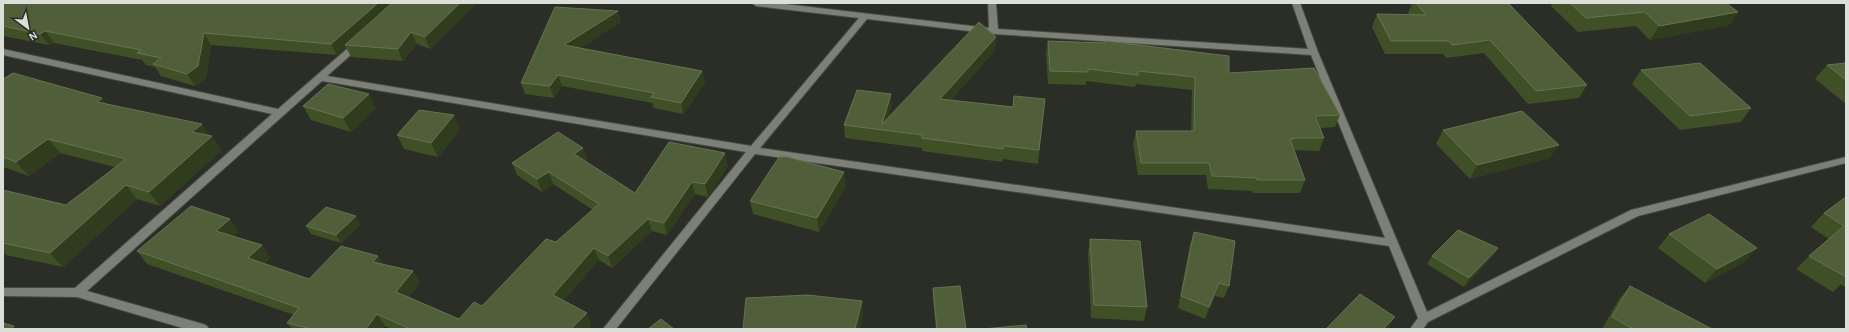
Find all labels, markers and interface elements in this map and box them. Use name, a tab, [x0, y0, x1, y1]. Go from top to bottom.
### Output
north arrow	[8, 8, 48, 48]
text: N	[27, 29, 39, 43]

